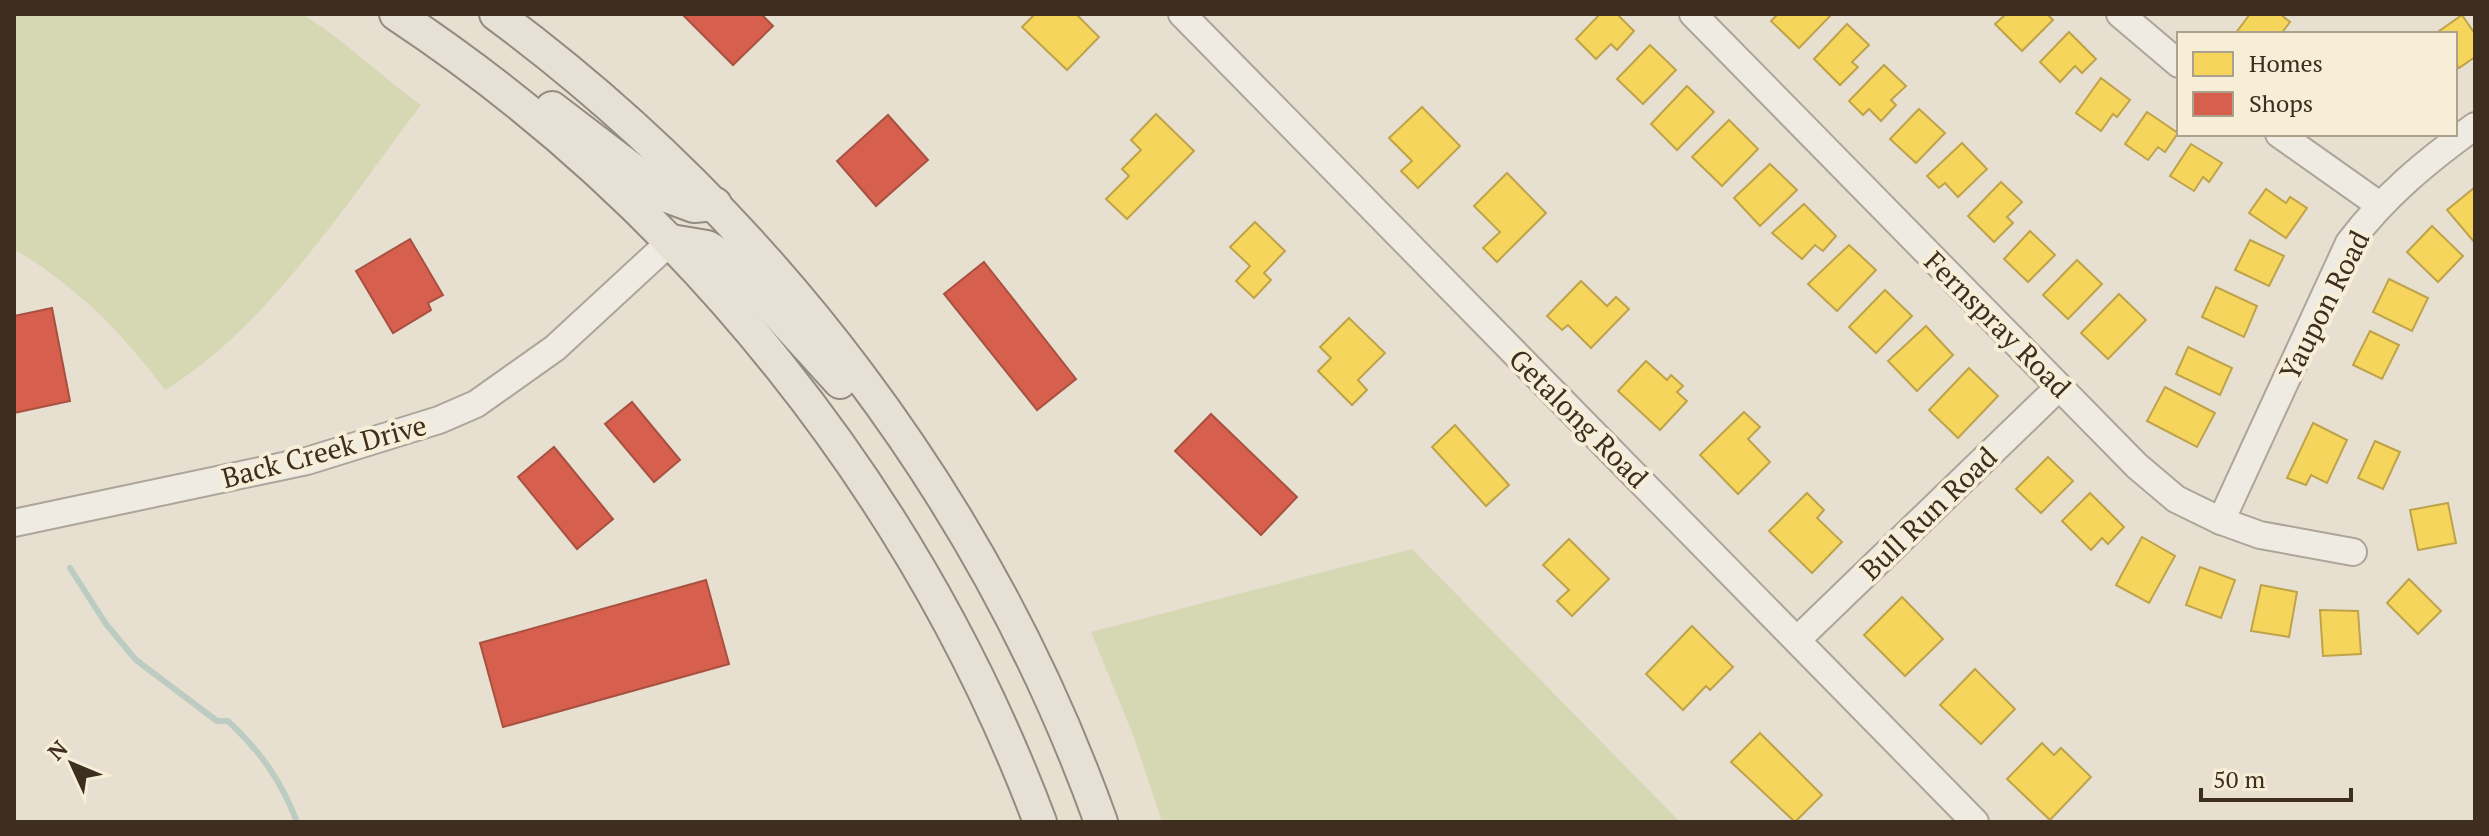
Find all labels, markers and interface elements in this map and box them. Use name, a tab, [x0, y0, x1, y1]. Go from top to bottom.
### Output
legend	[2177, 32, 2457, 136]
text: Homes	[2249, 47, 2323, 79]
text: Shops	[2249, 87, 2313, 119]
street label: Yaupon Road	[2270, 224, 2378, 386]
street label: Fernspray Road	[1917, 243, 2079, 405]
street label: Getalong Road	[1501, 340, 1657, 496]
street label: Back Creek Drive	[217, 406, 431, 496]
street label: Bull Run Road	[1852, 438, 2004, 588]
north arrow	[32, 724, 112, 804]
text: N	[41, 733, 74, 766]
scale bar	[2201, 752, 2351, 802]
text: 50 m	[2213, 763, 2265, 795]

